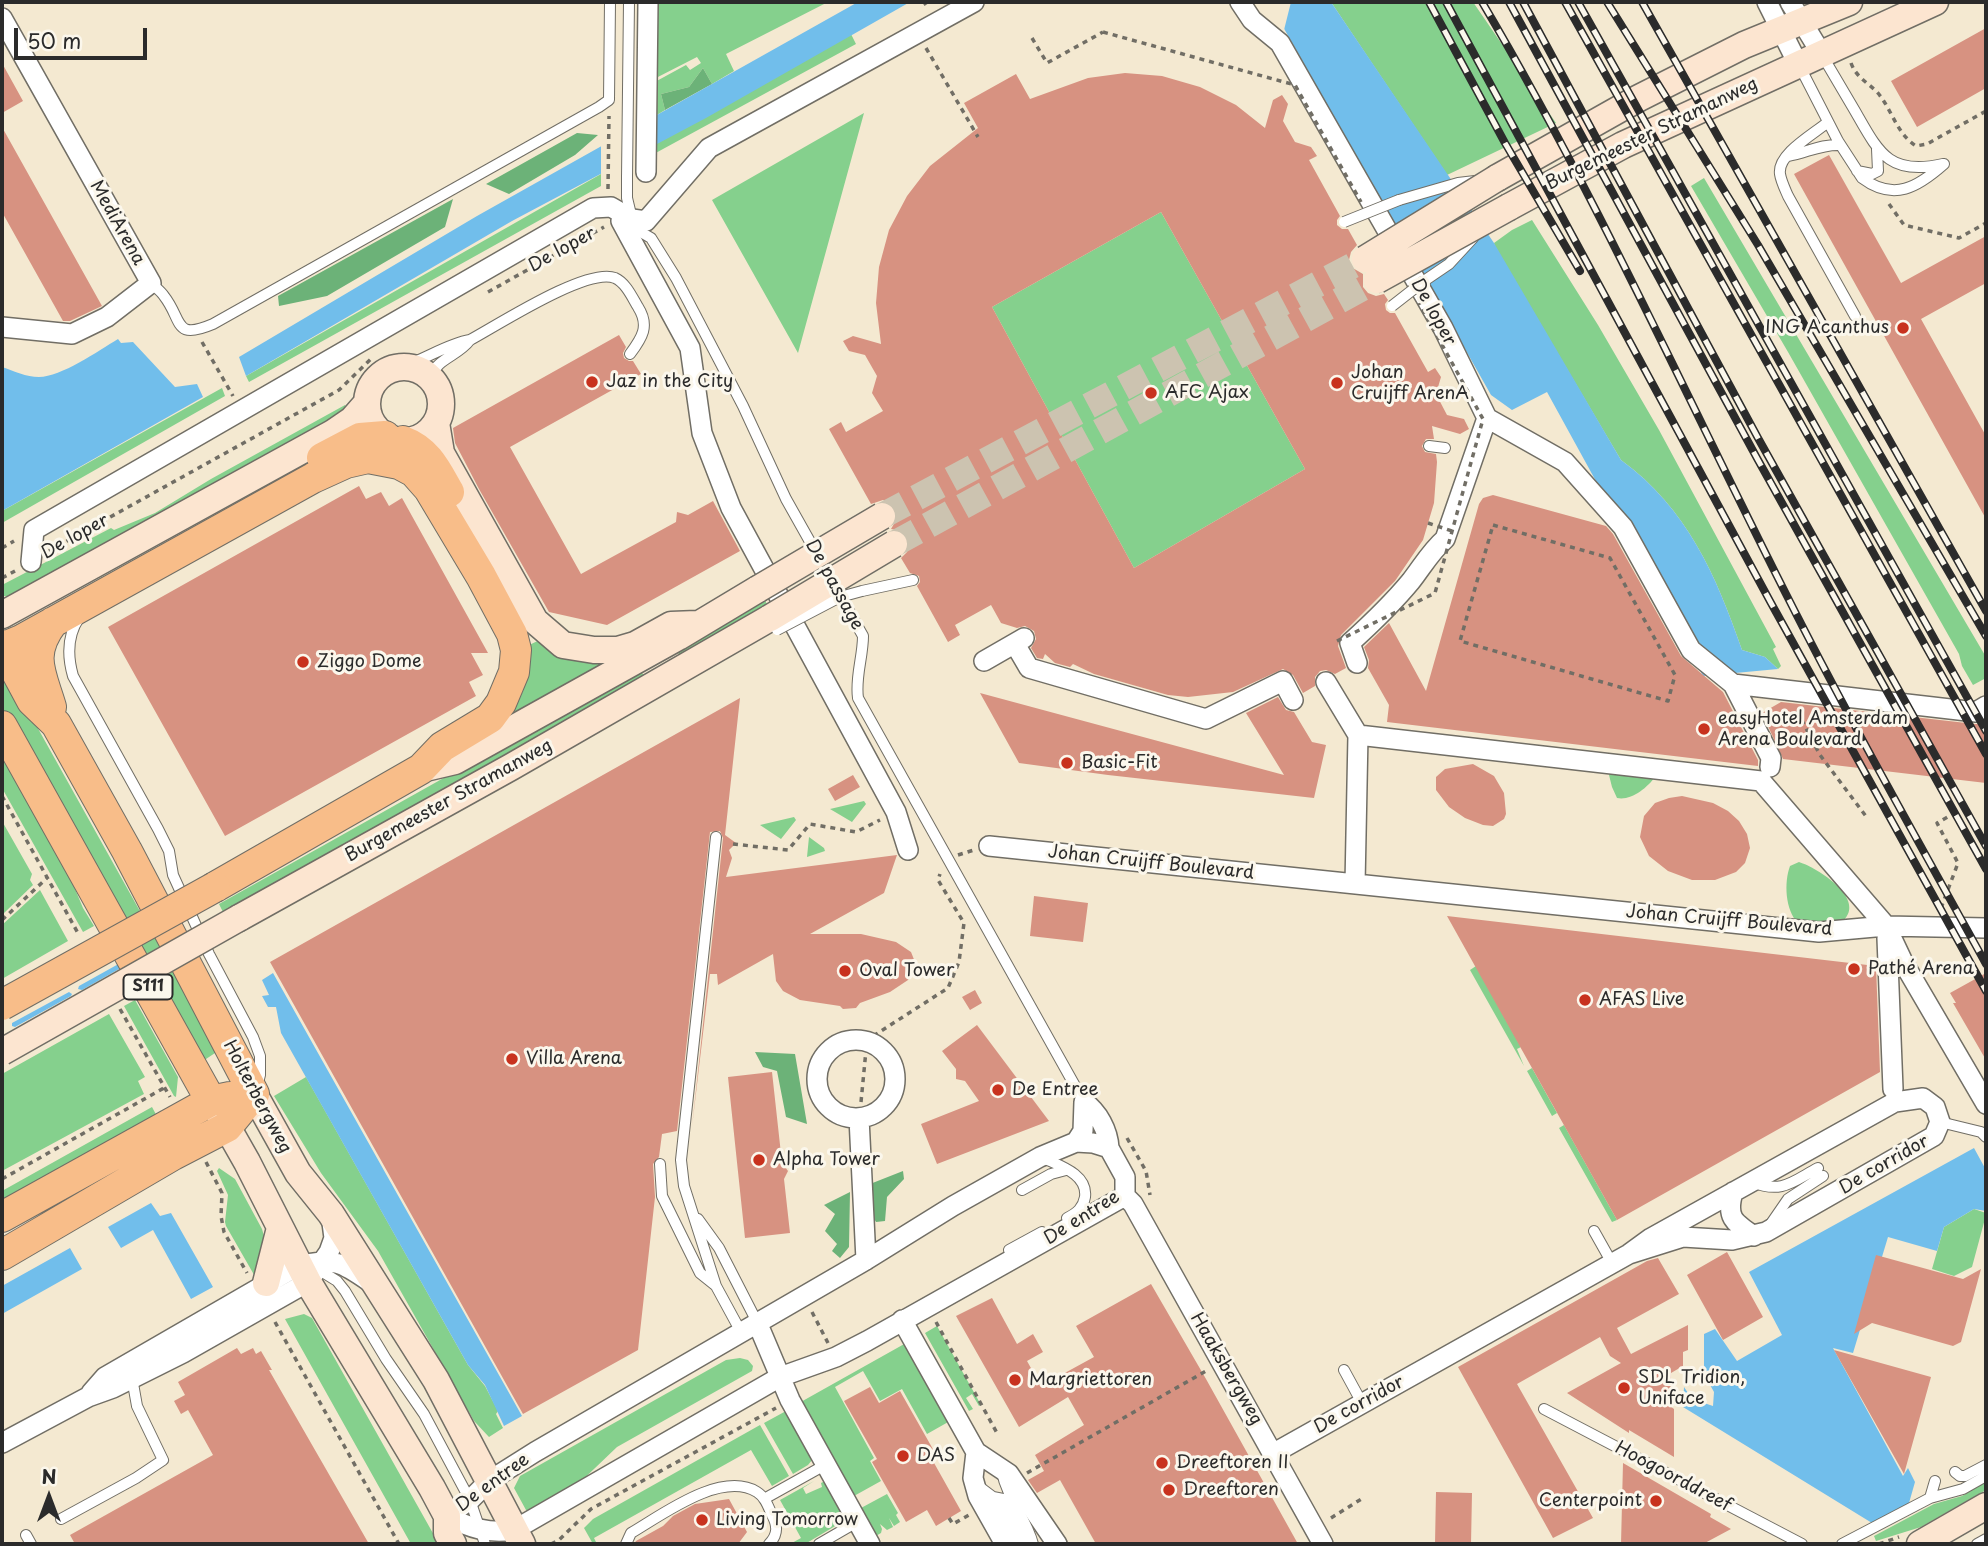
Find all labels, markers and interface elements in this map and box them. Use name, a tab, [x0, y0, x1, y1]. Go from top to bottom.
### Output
scale bar	[18, 14, 150, 58]
text: 50 m	[27, 24, 81, 56]
street label: Burgemeester Stramanweg	[1542, 73, 1762, 195]
street label: MediArena	[85, 177, 149, 269]
street label: De loper	[525, 223, 599, 277]
street label: De loper	[1406, 275, 1460, 349]
place label: ING Acanthus	[1765, 317, 1889, 339]
marker: ING Acanthus	[1895, 320, 1911, 336]
place label: Johan Cruijff ArenA	[1351, 362, 1469, 404]
place label: Jaz in the City	[606, 371, 733, 393]
marker: Jaz in the City	[584, 374, 600, 390]
marker: Johan Cruijff ArenA	[1329, 375, 1345, 391]
place label: AFC Ajax	[1165, 382, 1249, 404]
marker: AFC Ajax	[1143, 385, 1159, 401]
street label: De loper	[38, 510, 112, 564]
street label: De passage	[800, 536, 868, 634]
place label: Ziggo Dome	[317, 651, 422, 673]
marker: Ziggo Dome	[295, 654, 311, 670]
place label: easyHotel Amsterdam Arena Boulevard	[1718, 708, 1908, 750]
marker: easyHotel Amsterdam Arena Boulevard	[1696, 721, 1712, 737]
street label: Burgemeester Stramanweg	[342, 735, 556, 867]
place label: Basic-Fit	[1081, 752, 1158, 774]
marker: Basic-Fit	[1059, 755, 1075, 771]
street label: Johan Cruijff Boulevard	[1047, 841, 1255, 885]
street label: Johan Cruijff Boulevard	[1625, 901, 1833, 941]
place label: Pathé Arena	[1868, 958, 1974, 980]
place label: Oval Tower	[859, 960, 954, 982]
marker: Pathé Arena	[1846, 961, 1862, 977]
marker: Oval Tower	[837, 963, 853, 979]
road number: S111	[124, 974, 172, 1000]
place label: AFAS Live	[1599, 989, 1684, 1011]
marker: AFAS Live	[1577, 992, 1593, 1008]
street label: Holterbergweg	[218, 1037, 296, 1157]
place label: Villa Arena	[526, 1048, 622, 1070]
marker: Villa Arena	[504, 1051, 520, 1067]
place label: De Entree	[1012, 1079, 1099, 1101]
marker: De Entree	[990, 1082, 1006, 1098]
street label: De corridor	[1836, 1131, 1932, 1199]
place label: Alpha Tower	[773, 1149, 880, 1171]
marker: Alpha Tower	[751, 1152, 767, 1168]
street label: De entree	[1040, 1186, 1124, 1250]
street label: Haaksbergweg	[1185, 1309, 1267, 1429]
place label: SDL Tridion, Uniface	[1638, 1367, 1745, 1410]
place label: Margriettoren	[1029, 1369, 1152, 1391]
street label: De corridor	[1310, 1371, 1408, 1439]
marker: Margriettoren	[1007, 1372, 1023, 1388]
marker: SDL Tridion, Uniface	[1616, 1380, 1632, 1396]
street label: Hoogoorddreef	[1611, 1437, 1735, 1517]
place label: DAS	[917, 1445, 955, 1467]
marker: DAS	[895, 1448, 911, 1464]
street label: De entree	[452, 1449, 534, 1517]
place label: Dreeftoren II	[1176, 1452, 1289, 1474]
marker: Dreeftoren II	[1154, 1455, 1170, 1471]
north arrow	[14, 1462, 84, 1532]
text: N	[41, 1462, 57, 1490]
place label: Dreeftoren	[1183, 1479, 1279, 1501]
marker: Dreeftoren	[1161, 1482, 1177, 1498]
place label: Centerpoint	[1539, 1490, 1642, 1512]
marker: Centerpoint	[1648, 1493, 1664, 1509]
place label: Living Tomorrow	[716, 1509, 858, 1531]
marker: Living Tomorrow	[694, 1512, 710, 1528]

